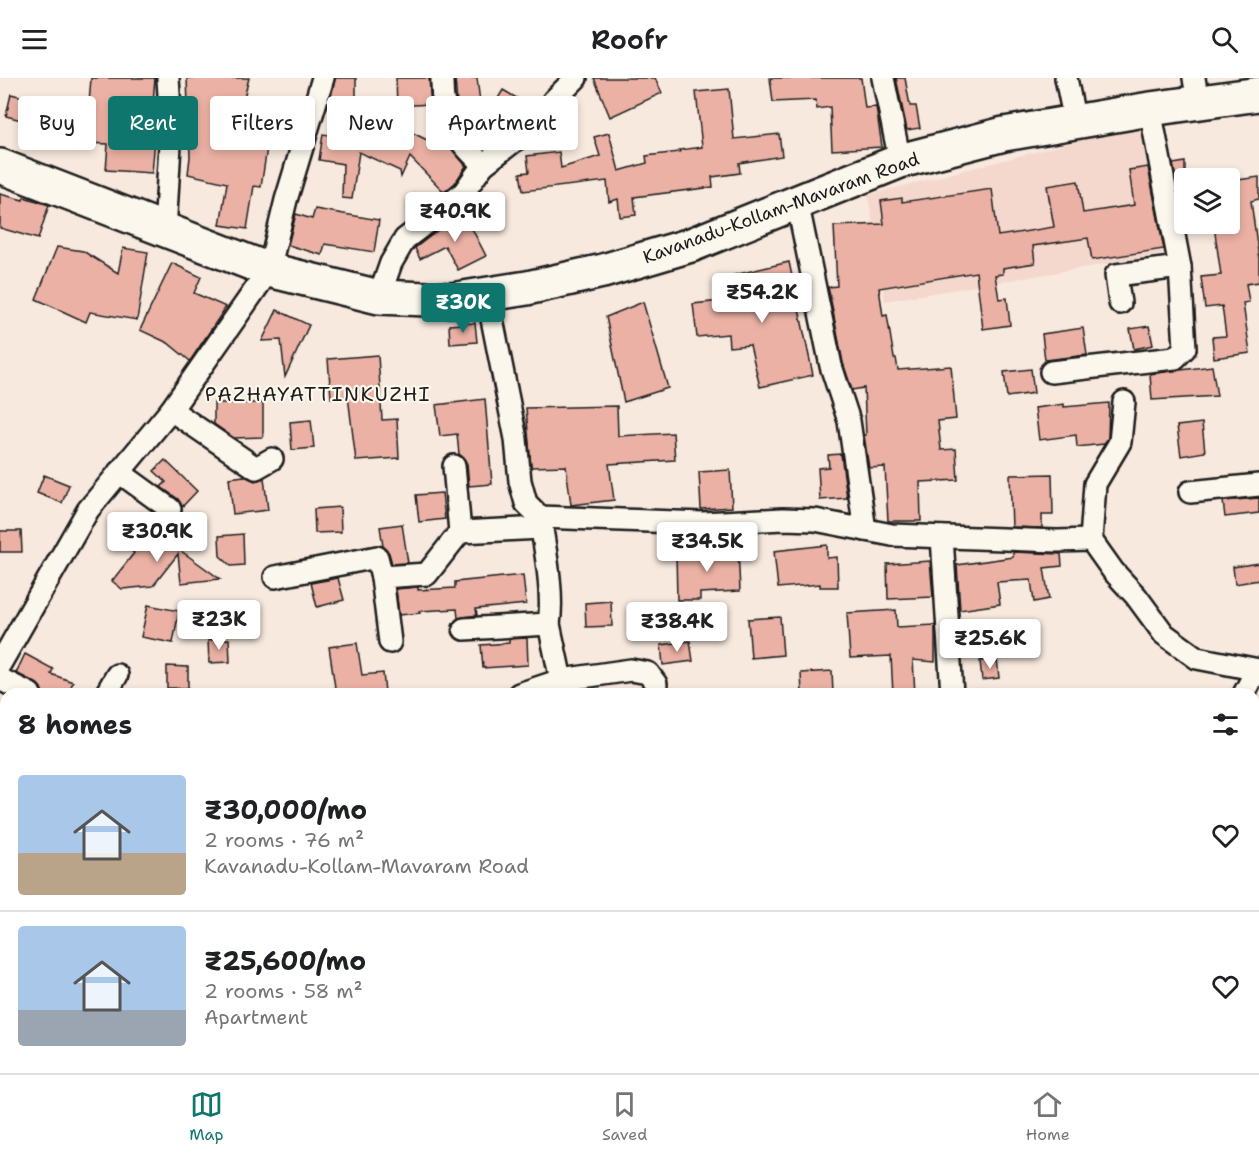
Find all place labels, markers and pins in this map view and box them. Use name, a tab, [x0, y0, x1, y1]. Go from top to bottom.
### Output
pin: ₹40.9K	[406, 192, 504, 243]
pin: ₹54.2K	[713, 273, 811, 324]
pin: ₹30K	[427, 283, 499, 334]
pin: ₹30.9K	[108, 512, 206, 563]
pin: ₹34.5K	[658, 522, 756, 573]
pin: ₹23K	[183, 600, 255, 651]
pin: ₹38.4K	[628, 602, 726, 653]
pin: ₹25.6K	[941, 619, 1039, 670]

